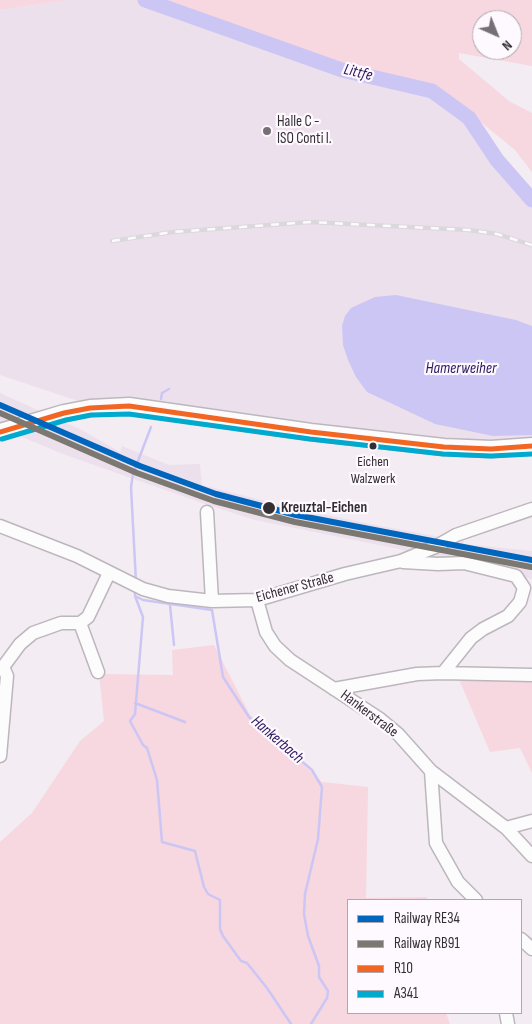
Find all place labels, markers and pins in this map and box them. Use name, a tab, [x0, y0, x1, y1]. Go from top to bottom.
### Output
place label: Halle C - ISO Conti I.	[277, 113, 332, 148]
marker: Halle C - ISO Conti I.	[261, 125, 273, 137]
marker: Eichen Walzwerk	[368, 441, 378, 451]
place label: Eichen Walzwerk	[351, 454, 395, 487]
place label: Kreuztal-Eichen	[281, 499, 367, 517]
marker: Kreuztal-Eichen	[261, 500, 277, 516]

